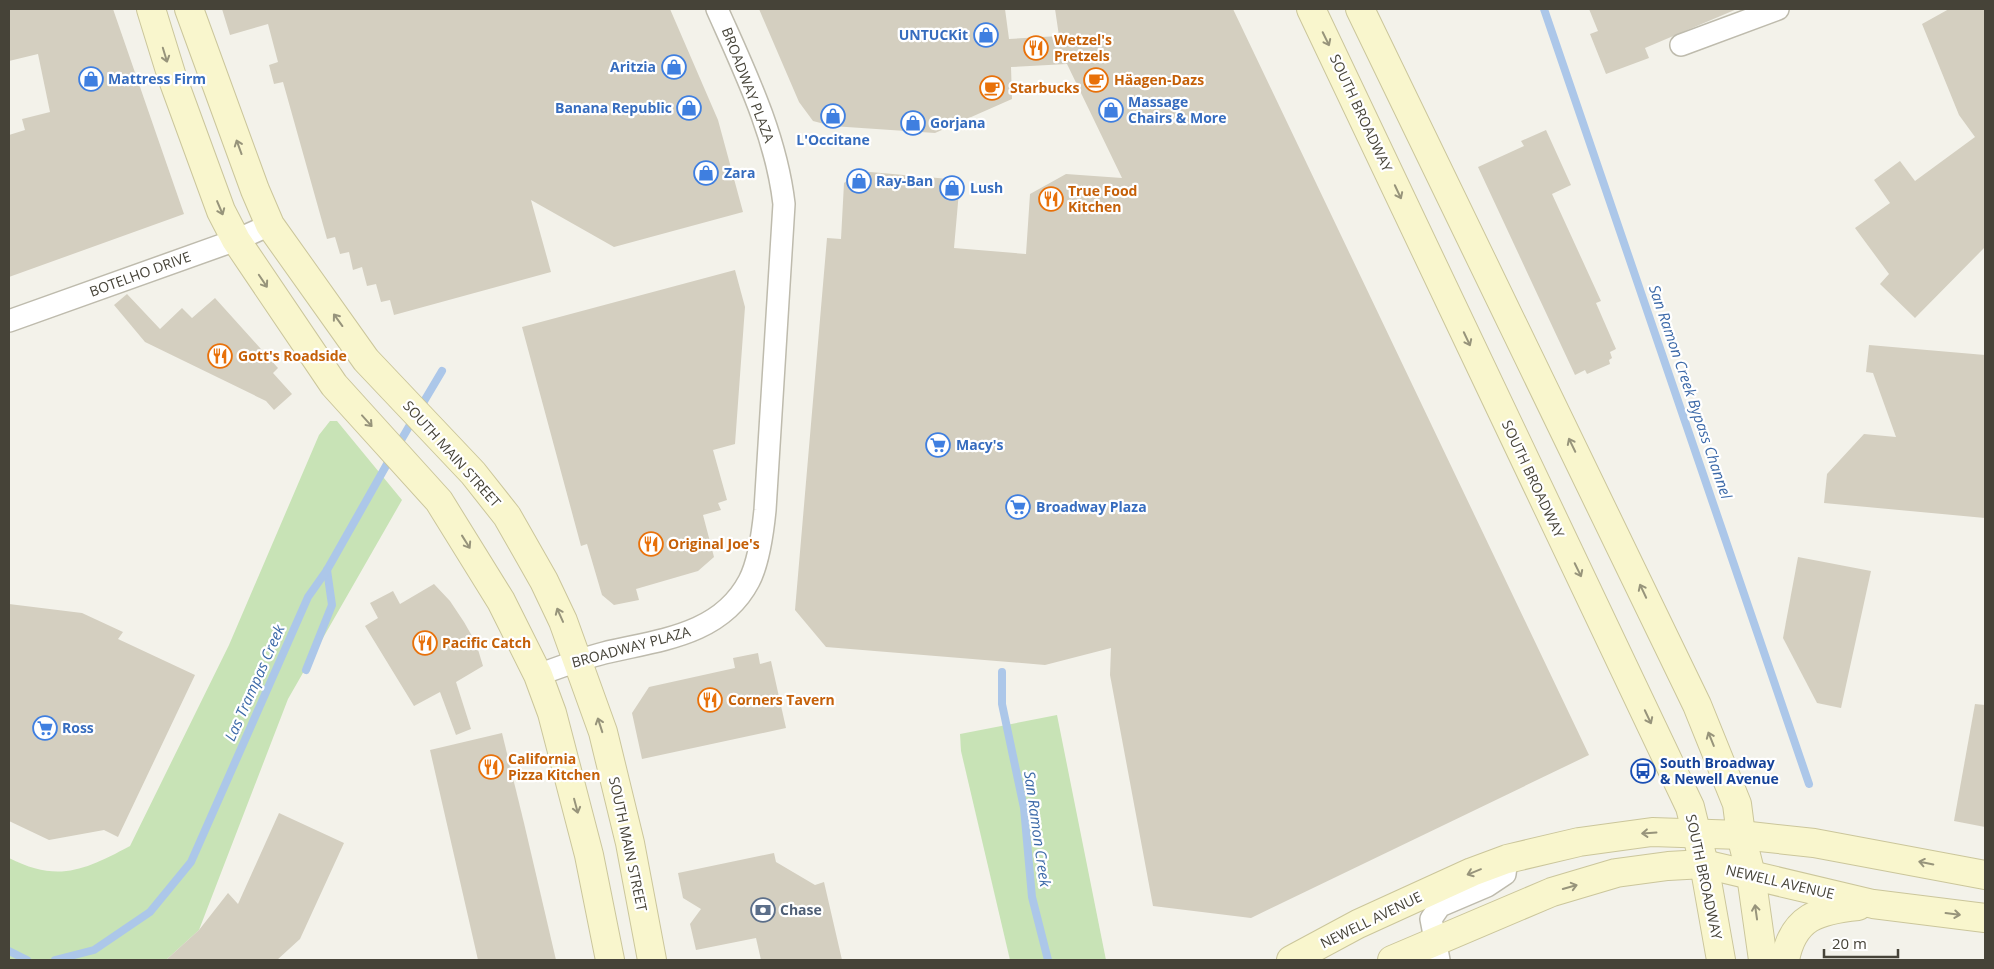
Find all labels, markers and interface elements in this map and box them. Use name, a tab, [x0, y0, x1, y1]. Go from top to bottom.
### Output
shop icon: UNTUCKit	[973, 22, 999, 48]
street label: BROADWAY PLAZA	[718, 24, 779, 145]
place label: UNTUCKit	[899, 25, 968, 44]
place label: Wetzel's Pretzels	[1054, 30, 1112, 65]
one-way arrow	[1322, 31, 1331, 46]
restaurant icon: Wetzel's Pretzels	[1023, 35, 1049, 61]
one-way arrow	[161, 47, 170, 63]
street label: SOUTH BROADWAY	[1326, 51, 1397, 175]
shop icon: Aritzia	[661, 54, 687, 80]
place label: Aritzia	[610, 57, 656, 76]
shop icon: Mattress Firm	[78, 66, 104, 92]
cafe icon: Häagen-Dazs	[1083, 67, 1109, 93]
place label: Mattress Firm	[108, 69, 206, 88]
place label: Häagen-Dazs	[1114, 70, 1204, 89]
cafe icon: Starbucks	[979, 75, 1005, 101]
place label: Starbucks	[1010, 78, 1080, 97]
place label: Massage Chairs & More	[1128, 92, 1226, 127]
shop icon: Banana Republic	[676, 95, 702, 121]
shop icon: Massage Chairs & More	[1098, 97, 1124, 123]
place label: Banana Republic	[555, 98, 672, 117]
shop icon: L'Occitane	[820, 103, 846, 129]
shop icon: Gorjana	[900, 110, 926, 136]
place label: Gorjana	[930, 113, 986, 132]
place label: L'Occitane	[796, 130, 870, 149]
one-way arrow	[234, 140, 243, 155]
shop icon: Zara	[693, 160, 719, 186]
place label: Zara	[724, 163, 755, 182]
shop icon: Ray-Ban	[846, 168, 872, 194]
place label: Ray-Ban	[876, 171, 933, 190]
shop icon: Lush	[939, 175, 965, 201]
place label: Lush	[970, 178, 1003, 197]
place label: True Food Kitchen	[1068, 181, 1137, 216]
one-way arrow	[1394, 184, 1403, 199]
restaurant icon: True Food Kitchen	[1038, 186, 1064, 212]
one-way arrow	[216, 200, 225, 215]
street label: BOTELHO DRIVE	[87, 246, 193, 301]
one-way arrow	[258, 273, 268, 287]
water label: San Ramon Creek Bypass Channel	[1645, 282, 1737, 502]
one-way arrow	[333, 313, 343, 327]
one-way arrow	[1463, 331, 1473, 346]
restaurant icon: Gott's Roadside	[207, 343, 233, 369]
place label: Gott's Roadside	[238, 346, 347, 365]
street label: SOUTH MAIN STREET	[399, 396, 506, 511]
one-way arrow	[361, 415, 373, 428]
street label: SOUTH BROADWAY	[1498, 417, 1569, 541]
supermarket icon: Macy's	[925, 432, 951, 458]
place label: Macy's	[956, 435, 1004, 454]
one-way arrow	[1567, 438, 1576, 453]
supermarket icon: Broadway Plaza	[1005, 494, 1031, 520]
place label: Broadway Plaza	[1036, 497, 1147, 516]
restaurant icon: Original Joe's	[638, 531, 664, 557]
one-way arrow	[461, 534, 471, 548]
place label: Original Joe's	[668, 534, 760, 553]
one-way arrow	[1573, 563, 1583, 578]
one-way arrow	[1638, 584, 1648, 599]
one-way arrow	[554, 608, 564, 623]
water label: Las Trampas Creek	[219, 621, 289, 744]
street label: BROADWAY PLAZA	[569, 621, 693, 672]
restaurant icon: Pacific Catch	[412, 630, 438, 656]
place label: Pacific Catch	[442, 633, 531, 652]
restaurant icon: Corners Tavern	[697, 687, 723, 713]
place label: Corners Tavern	[728, 690, 835, 709]
one-way arrow	[1643, 709, 1653, 724]
supermarket icon: Ross	[32, 715, 58, 741]
one-way arrow	[595, 717, 604, 733]
place label: Ross	[62, 718, 94, 737]
one-way arrow	[1706, 732, 1715, 747]
place label: California Pizza Kitchen	[508, 749, 600, 784]
place label: South Broadway & Newell Avenue	[1660, 753, 1779, 788]
restaurant icon: California Pizza Kitchen	[478, 754, 504, 780]
bus stop icon: South Broadway & Newell Avenue	[1630, 758, 1656, 784]
water label: San Ramon Creek	[1020, 770, 1056, 889]
street label: SOUTH MAIN STREET	[605, 775, 652, 913]
one-way arrow	[572, 797, 582, 813]
street label: SOUTH BROADWAY	[1682, 812, 1727, 941]
one-way arrow	[1641, 828, 1657, 837]
one-way arrow	[1918, 858, 1934, 867]
street label: NEWELL AVENUE	[1724, 860, 1836, 903]
one-way arrow	[1467, 867, 1482, 877]
one-way arrow	[1561, 881, 1577, 891]
street label: NEWELL AVENUE	[1317, 887, 1425, 952]
bank icon: Chase	[750, 897, 776, 923]
place label: Chase	[780, 900, 822, 919]
one-way arrow	[1751, 904, 1761, 920]
one-way arrow	[1945, 909, 1961, 919]
scale bar	[1824, 926, 1898, 958]
text: 20 m	[1832, 933, 1867, 953]

